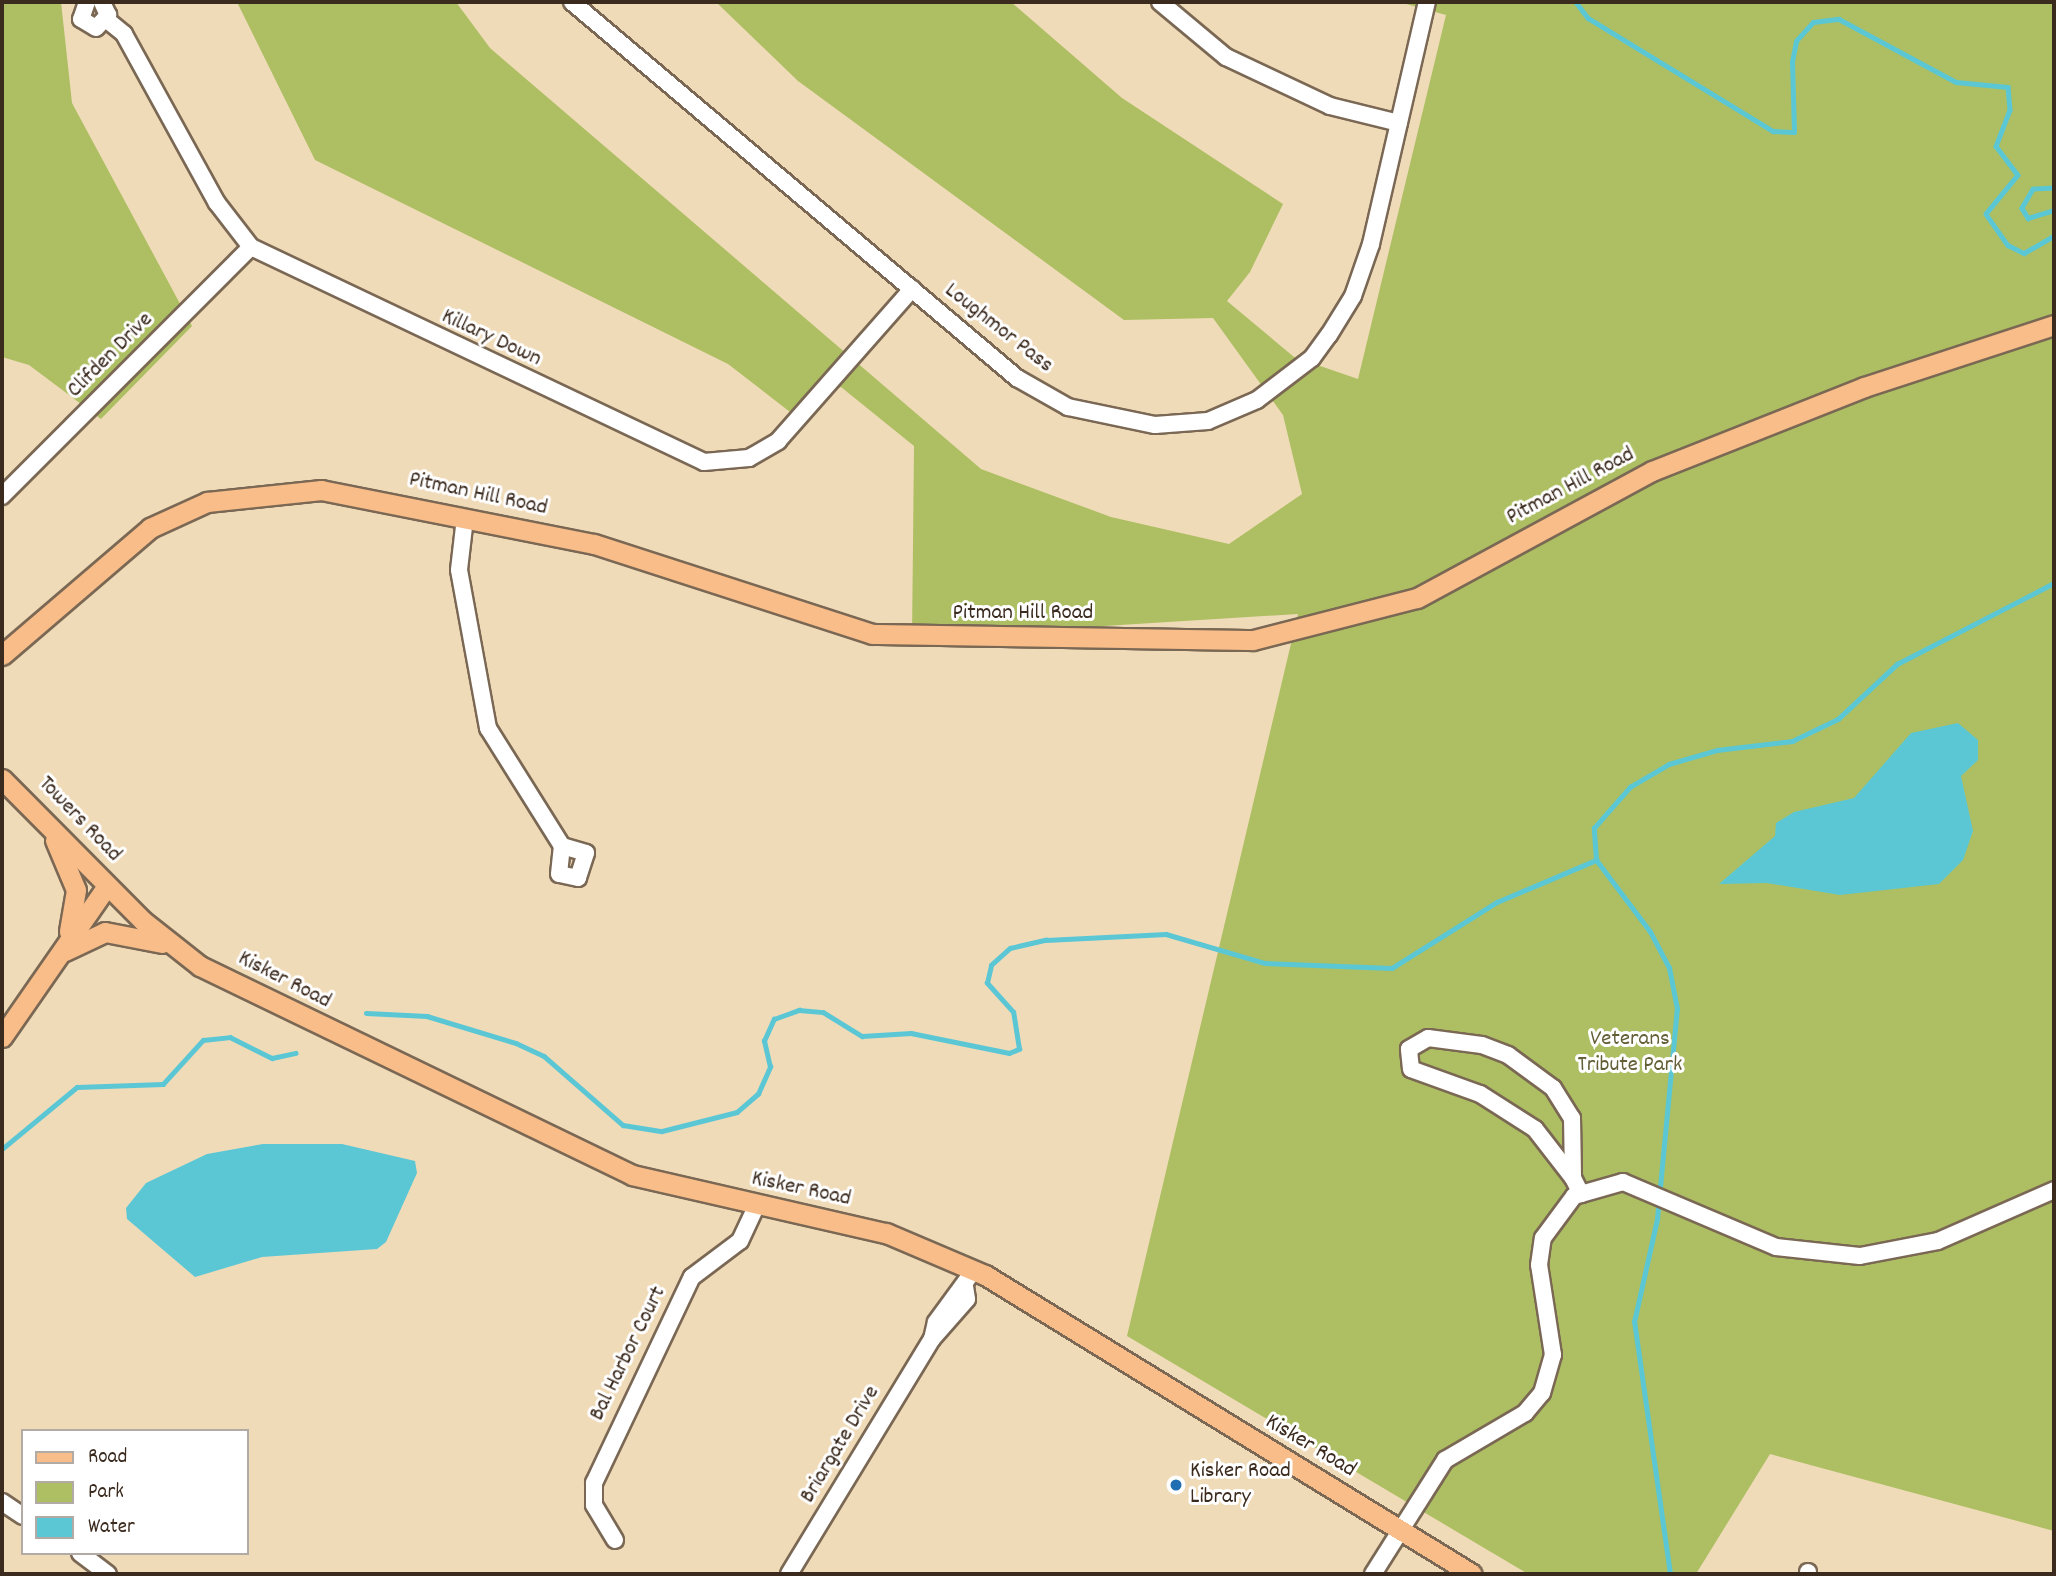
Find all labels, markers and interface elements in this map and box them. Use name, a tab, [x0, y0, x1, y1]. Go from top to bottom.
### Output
street label: Loughmor Pass	[938, 278, 1058, 380]
street label: Killary Down	[437, 304, 545, 374]
street label: Clifden Drive	[62, 307, 160, 405]
street label: Pitman Hill Road	[1502, 442, 1640, 532]
street label: Pitman Hill Road	[406, 467, 550, 523]
street label: Pitman Hill Road	[953, 600, 1093, 628]
street label: Towers Road	[31, 771, 127, 869]
street label: Kisker Road	[233, 946, 335, 1016]
park label: Veterans Tribute Park	[1578, 1026, 1682, 1080]
street label: Kisker Road	[749, 1166, 853, 1214]
street label: Bal Harbor Court	[585, 1282, 673, 1426]
street label: Briargate Drive	[795, 1381, 887, 1509]
street label: Kisker Road	[1260, 1409, 1360, 1485]
legend	[21, 1429, 248, 1555]
text: Road	[88, 1443, 127, 1473]
place label: Kisker Road Library	[1190, 1458, 1291, 1512]
marker: Kisker Road Library	[1168, 1477, 1184, 1493]
text: Park	[88, 1478, 124, 1508]
text: Water	[88, 1513, 135, 1543]

